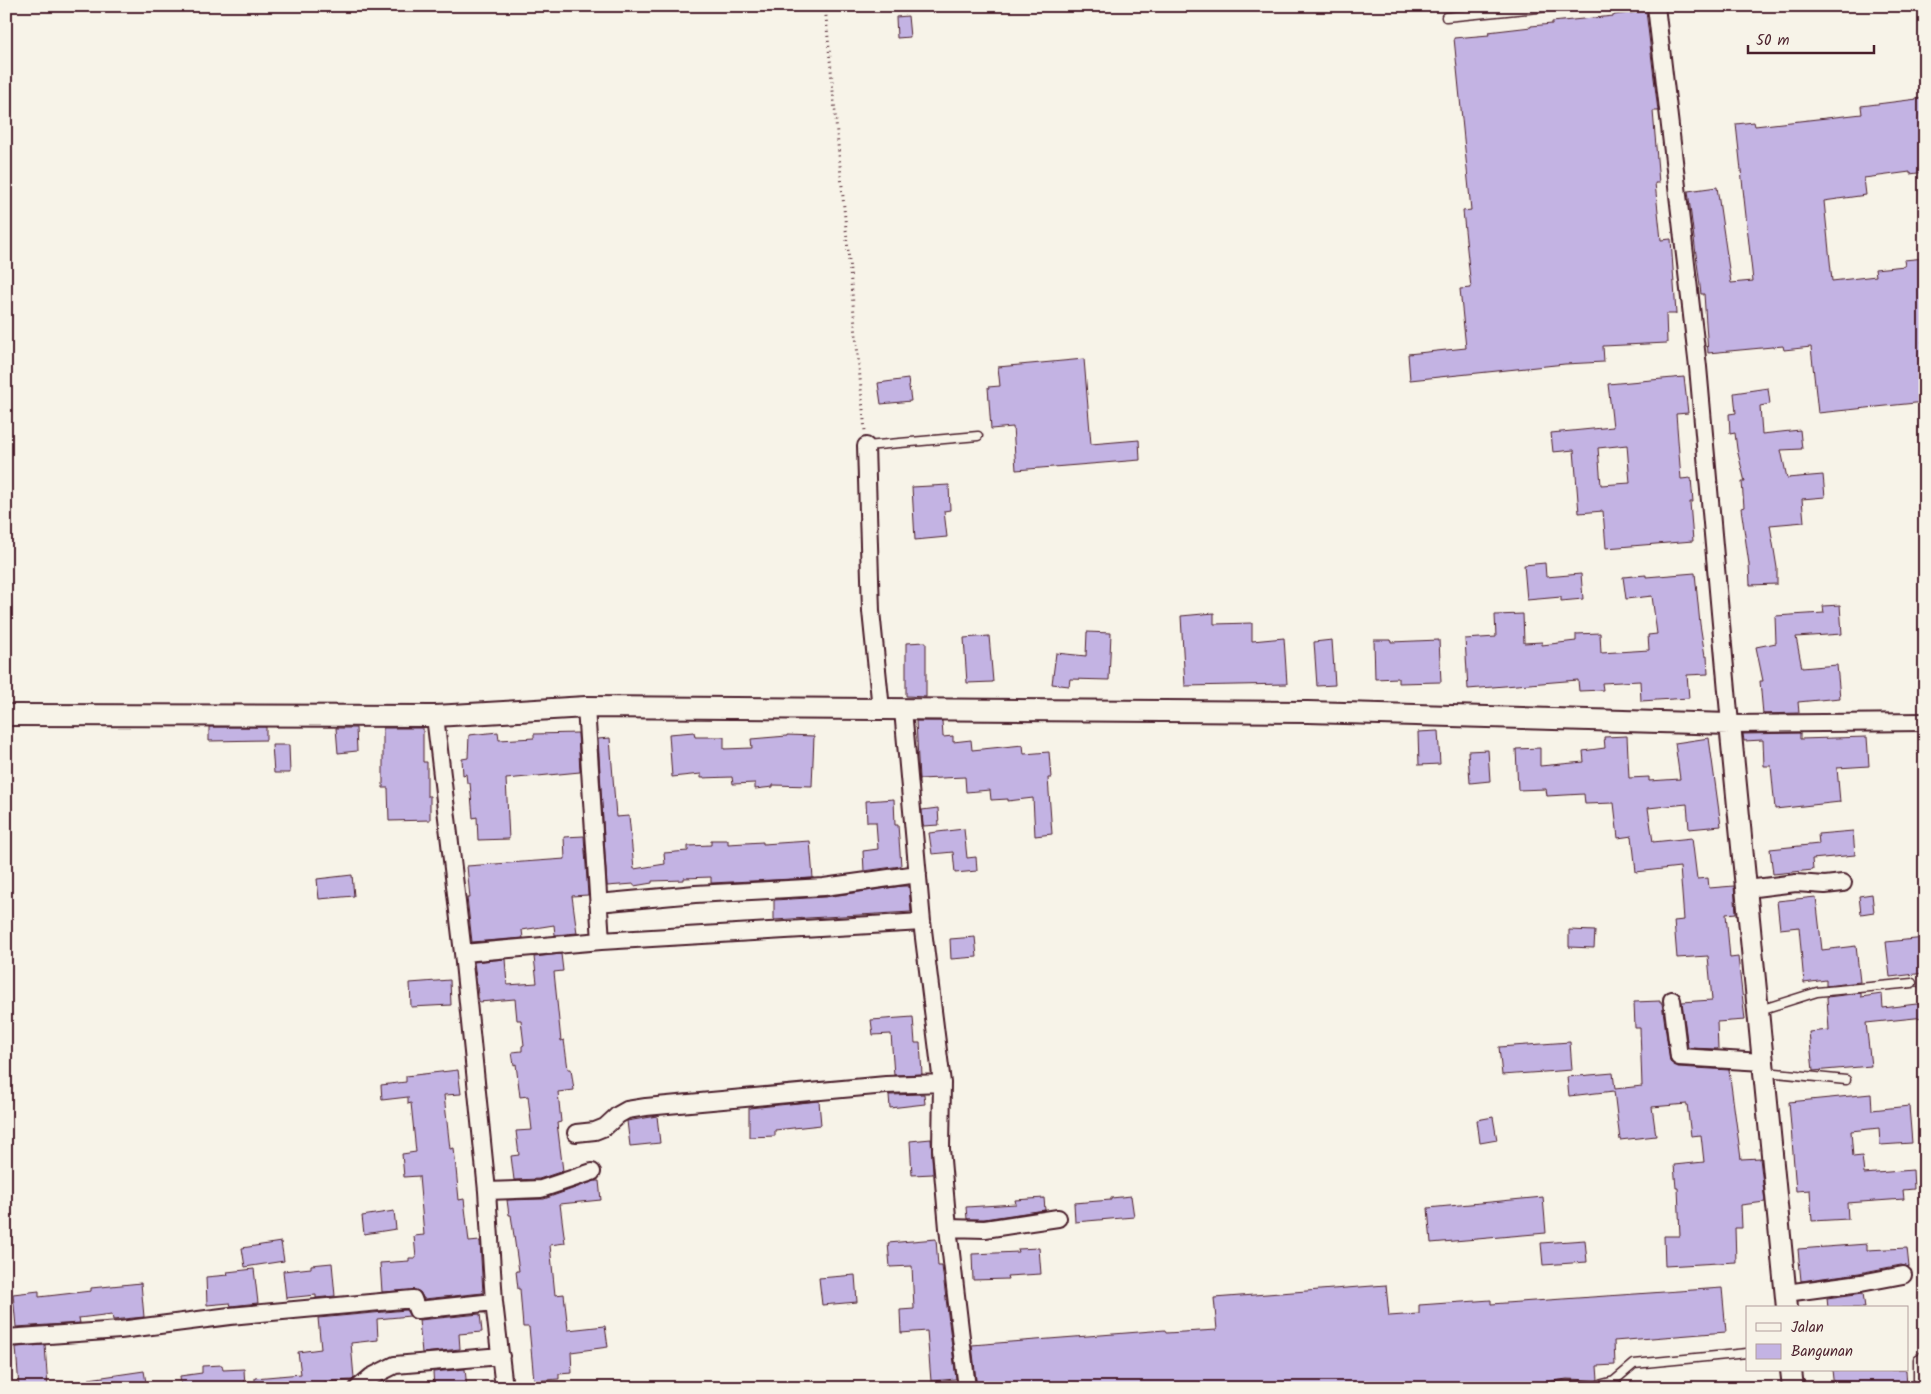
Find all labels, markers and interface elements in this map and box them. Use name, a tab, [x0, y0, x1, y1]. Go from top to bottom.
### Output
scale bar	[1748, 22, 1875, 54]
text: 50 m	[1756, 29, 1790, 53]
legend	[1746, 1306, 1908, 1372]
text: Jalan	[1791, 1316, 1824, 1340]
text: Bangunan	[1791, 1340, 1853, 1364]

